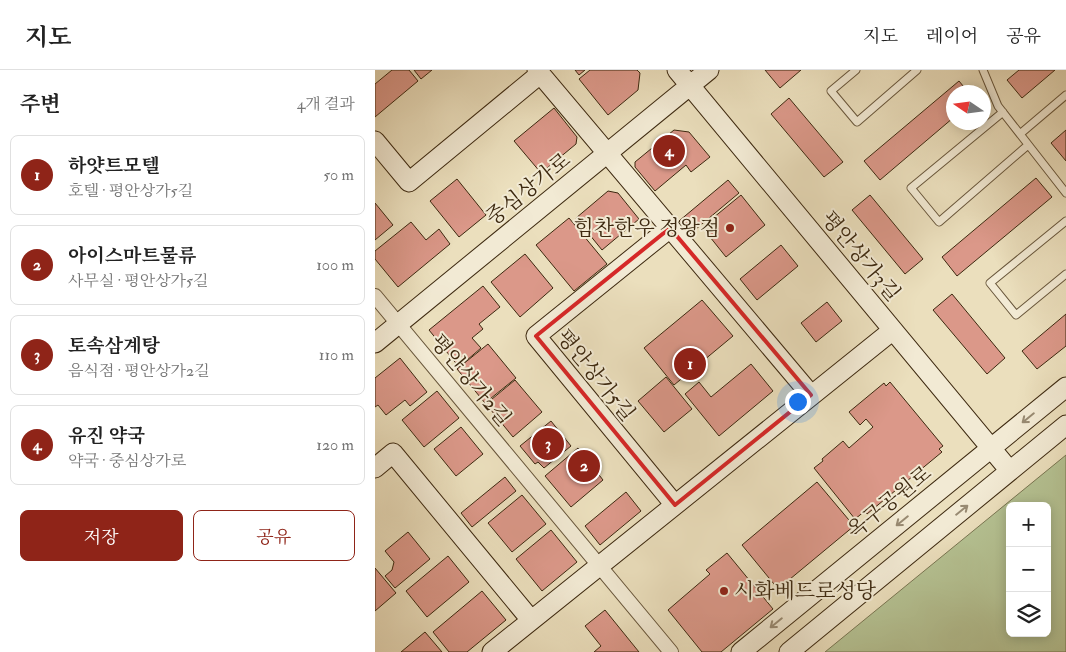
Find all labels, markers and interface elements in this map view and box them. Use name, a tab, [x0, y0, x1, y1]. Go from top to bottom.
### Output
text: 지도	[25, 22, 71, 53]
text: 지도	[863, 25, 898, 48]
text: 레이어	[926, 25, 978, 48]
text: 공유	[1006, 25, 1041, 48]
north arrow	[946, 85, 991, 130]
text: 주변	[20, 91, 61, 118]
text: 4개 결과	[297, 94, 355, 114]
pin: 4	[653, 132, 685, 170]
street label: 중심상가로	[480, 147, 576, 232]
text: 하얏트모텔	[68, 154, 160, 178]
text: 1	[34, 165, 40, 185]
text: 50 m	[323, 165, 354, 185]
text: 호텔 · 평안상가5길	[68, 181, 193, 201]
street label: 평안상가3길	[815, 206, 906, 307]
place label: 힘찬한우 정왕점	[574, 215, 720, 242]
marker: 힘찬한우 정왕점	[724, 222, 736, 234]
text: 아이스마트물류	[68, 244, 196, 268]
text: 2	[33, 255, 41, 275]
text: 100 m	[316, 255, 354, 275]
text: 사무실 · 평안상가5길	[68, 271, 209, 291]
street label: 평안상가5길	[550, 324, 641, 427]
street label: 평안상가2길	[424, 329, 517, 432]
text: 토속삼계탕	[68, 334, 160, 358]
text: 3	[34, 345, 40, 365]
text: 110 m	[319, 345, 354, 365]
pin: 1	[674, 345, 706, 383]
text: 음식점 · 평안상가2길	[68, 361, 210, 381]
your location	[785, 389, 811, 415]
one-way arrow	[1022, 413, 1035, 424]
text: 유진 약국	[68, 424, 145, 448]
pin: 3	[532, 425, 564, 463]
text: 4	[33, 435, 41, 455]
text: 120 m	[316, 435, 354, 455]
pin: 2	[568, 447, 600, 485]
text: 약국 · 중심상가로	[68, 451, 186, 471]
street label: 옥구공원로	[841, 460, 937, 545]
map controls	[1006, 502, 1051, 637]
button: +	[1006, 502, 1051, 547]
one-way arrow	[956, 504, 969, 515]
button: 저장	[20, 510, 183, 561]
button: 공유	[193, 510, 355, 561]
one-way arrow	[896, 515, 909, 526]
button: −	[1006, 547, 1051, 592]
place label: 시화베드로성당	[734, 578, 877, 605]
marker: 시화베드로성당	[718, 585, 730, 597]
button: layers	[1006, 592, 1051, 637]
one-way arrow	[770, 618, 783, 629]

